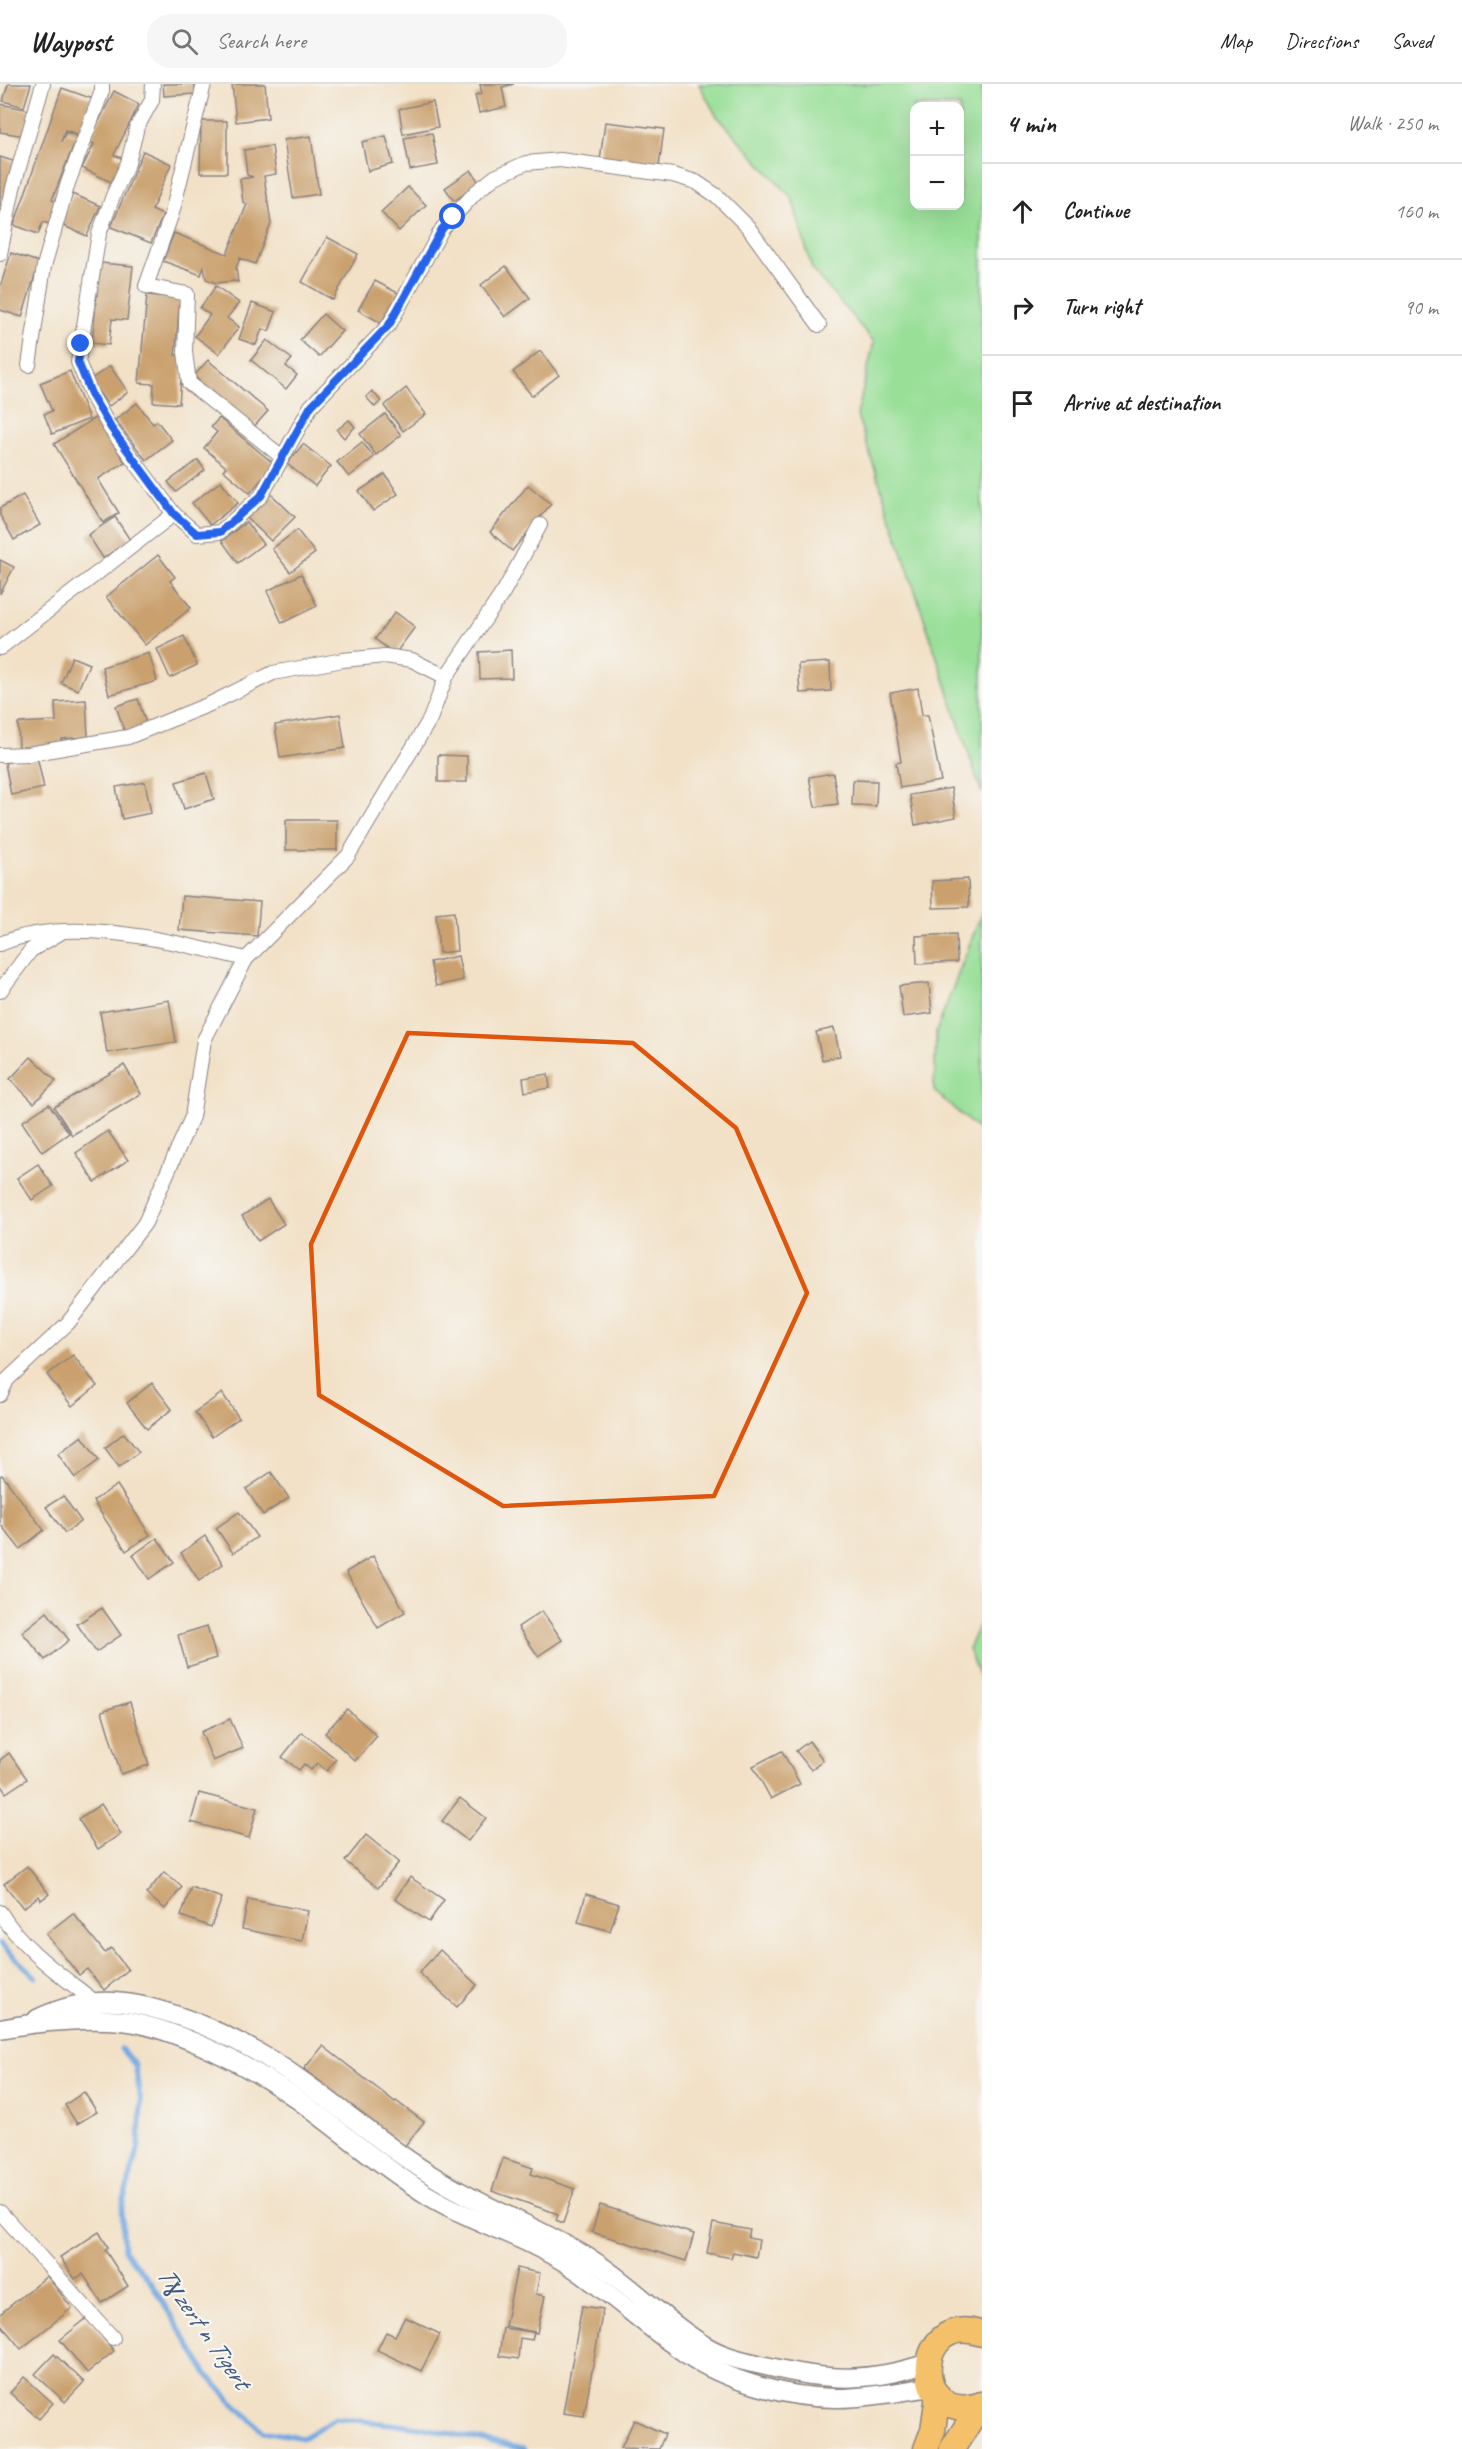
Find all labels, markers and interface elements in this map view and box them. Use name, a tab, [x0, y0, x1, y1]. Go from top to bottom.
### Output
search box	[147, 14, 567, 68]
text: Waypost	[30, 24, 111, 59]
icon: search	[168, 25, 201, 58]
text: Search here	[216, 27, 306, 55]
text: Map	[1220, 28, 1252, 54]
text: Directions	[1285, 28, 1358, 54]
text: Saved	[1391, 28, 1432, 54]
map controls	[910, 102, 964, 210]
button: +	[910, 102, 964, 156]
text: 4 min	[1006, 107, 1056, 140]
text: Walk · 250 m	[1348, 111, 1438, 136]
button: −	[910, 156, 964, 210]
icon: ahead	[1006, 195, 1039, 228]
text: Continue	[1063, 197, 1129, 225]
text: 160 m	[1395, 199, 1438, 224]
route start	[439, 203, 465, 229]
icon: right	[1006, 291, 1039, 324]
text: Turn right	[1063, 293, 1140, 321]
text: 90 m	[1404, 295, 1438, 320]
route end	[67, 330, 93, 356]
icon: arrive	[1006, 387, 1039, 420]
text: Arrive at destination	[1063, 389, 1220, 417]
water label: Tiɣzert n Tigert	[150, 2260, 261, 2399]

